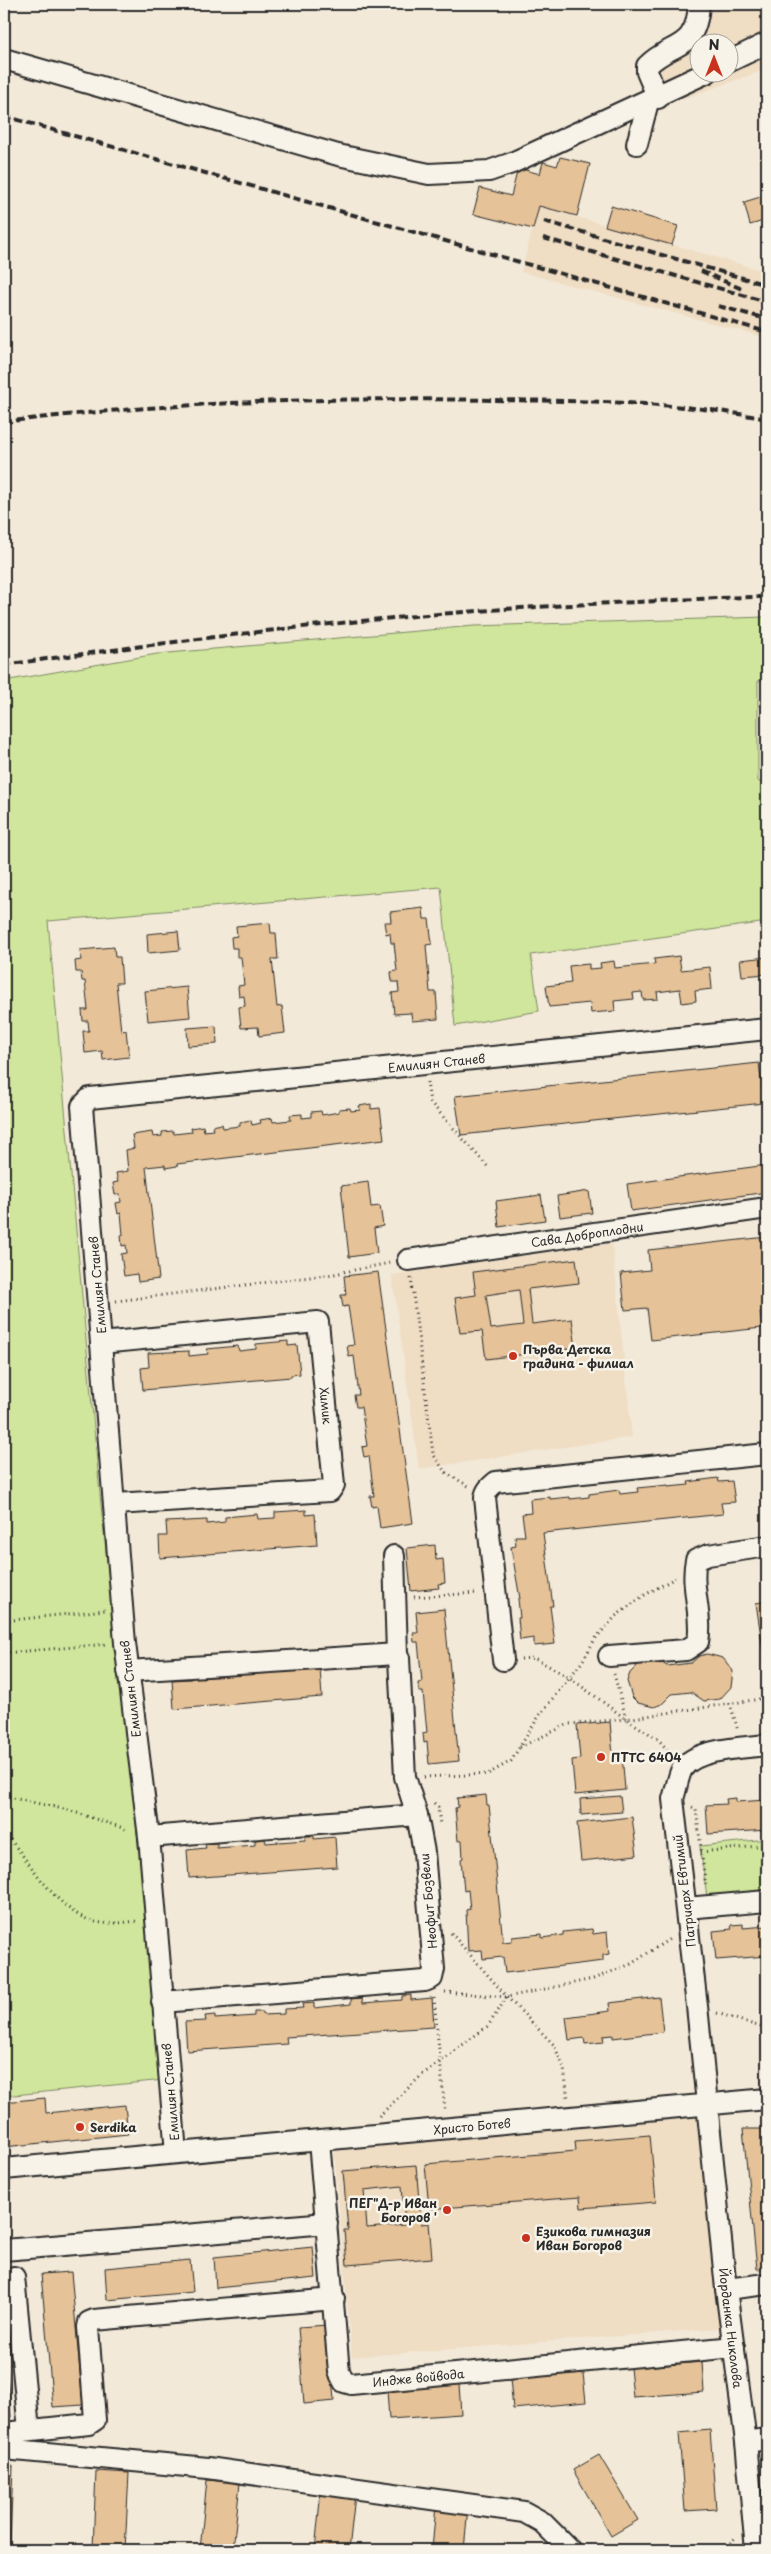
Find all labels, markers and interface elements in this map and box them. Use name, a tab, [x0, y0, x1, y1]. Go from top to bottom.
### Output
north arrow	[688, 32, 738, 82]
text: N	[708, 34, 720, 55]
street label: Емилиян Станев	[387, 1049, 486, 1077]
street label: Сава Доброплодни	[530, 1217, 645, 1251]
street label: Емилиян Станев	[84, 1236, 110, 1334]
place label: Първа Детска градина - филиал	[523, 1340, 634, 1372]
marker: Първа Детска градина - филиал	[507, 1350, 519, 1362]
street label: Химик	[315, 1386, 337, 1426]
street label: Емилиян Станев	[115, 1639, 145, 1739]
place label: ПТТС 6404	[611, 1748, 682, 1766]
marker: ПТТС 6404	[595, 1751, 607, 1763]
street label: Патриарх Евтимий	[668, 1834, 700, 1948]
street label: Неофит Бозвели	[415, 1852, 441, 1950]
street label: Емилиян Станев	[157, 2043, 183, 2141]
street label: Христо Ботев	[433, 2114, 512, 2139]
place label: Serdika	[90, 2118, 137, 2136]
marker: Serdika	[74, 2121, 86, 2133]
place label: ПЕГ"Д-р Иван Богоров '	[349, 2194, 437, 2226]
marker: ПЕГ"Д-р Иван Богоров '	[441, 2204, 453, 2216]
place label: Езикова гимназия Иван Богоров	[536, 2222, 651, 2254]
marker: Езикова гимназия Иван Богоров	[520, 2232, 532, 2244]
street label: Йорданка Николова	[715, 2267, 747, 2390]
street label: Индже войвода	[372, 2364, 466, 2391]

